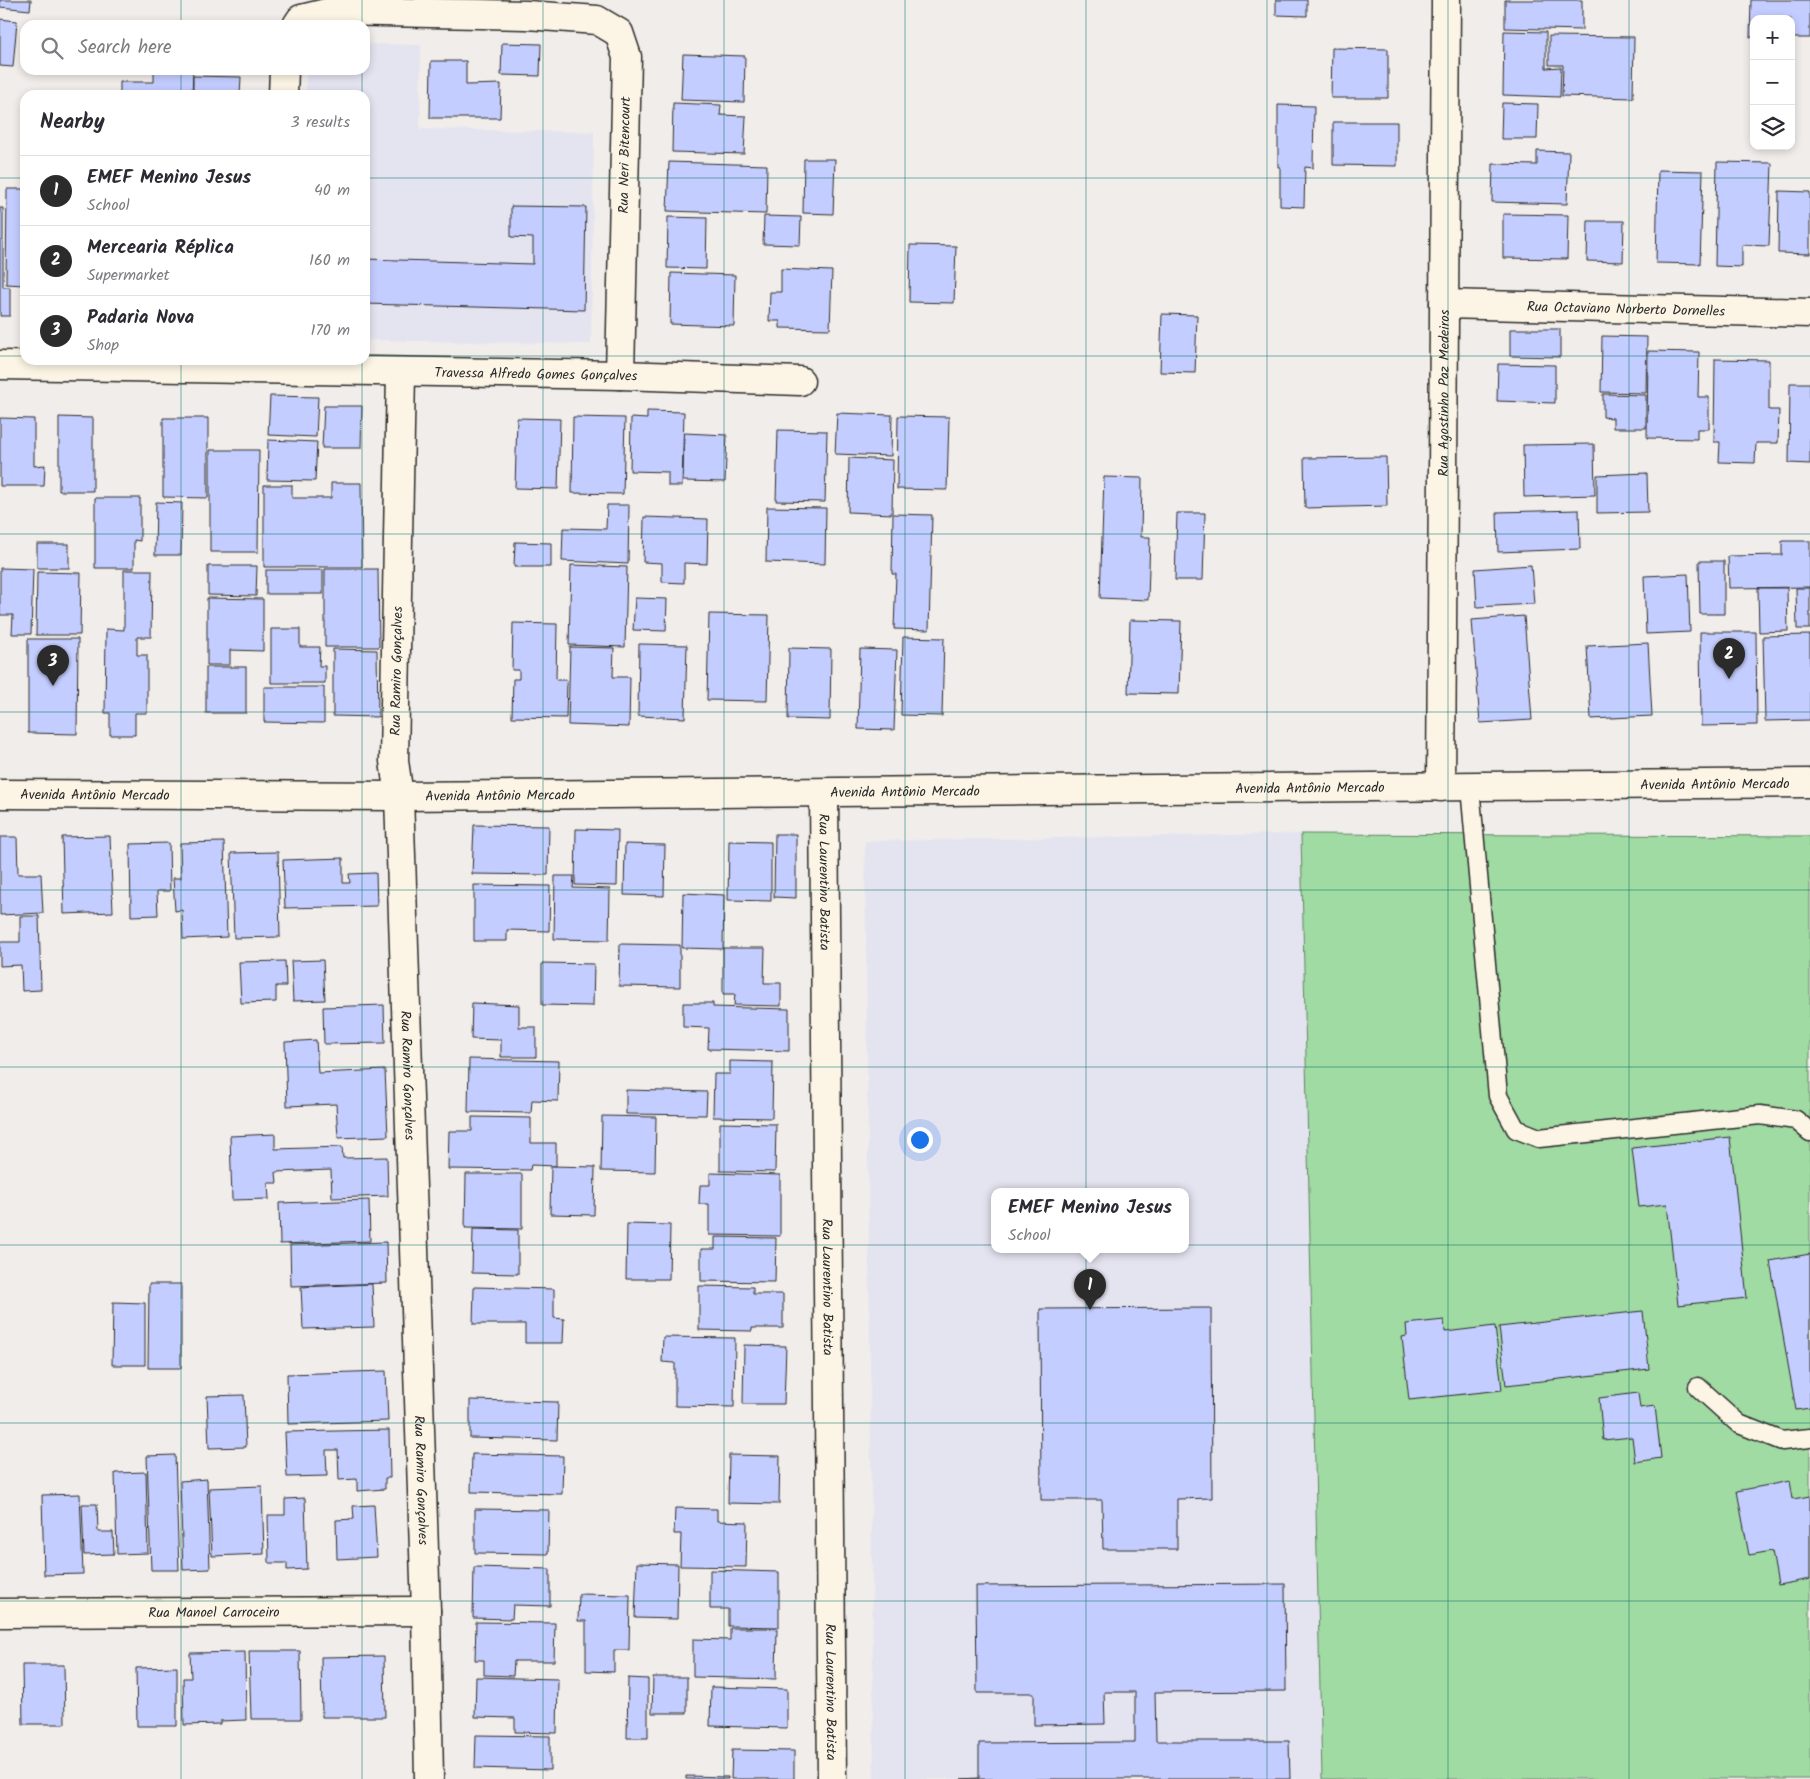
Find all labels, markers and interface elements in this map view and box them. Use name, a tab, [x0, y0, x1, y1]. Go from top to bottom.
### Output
map controls	[1750, 15, 1795, 150]
button: +	[1750, 15, 1795, 60]
search box	[20, 20, 370, 75]
text: Search here	[78, 33, 172, 63]
icon: search	[38, 34, 66, 62]
button: −	[1750, 60, 1795, 105]
street label: Rua Neri Bitencourt	[613, 96, 637, 214]
button: layers	[1750, 105, 1795, 150]
text: Nearby	[40, 106, 105, 139]
text: 3 results	[291, 110, 350, 135]
text: EMEF Menino Jesus	[87, 163, 251, 193]
text: 1	[54, 178, 58, 203]
text: 40 m	[314, 178, 350, 203]
text: School	[87, 193, 130, 218]
text: Mercearia Réplica	[87, 233, 234, 263]
text: 2	[51, 248, 61, 273]
text: 160 m	[309, 248, 350, 273]
text: Supermarket	[87, 263, 170, 288]
street label: Rua Octaviano Norberto Dornelles	[1527, 296, 1725, 323]
text: Padaria Nova	[87, 303, 194, 333]
street label: Rua Agostinho Paz Medeiros	[1433, 309, 1456, 477]
text: 3	[52, 318, 60, 343]
text: 170 m	[310, 318, 350, 343]
text: Shop	[87, 333, 119, 358]
street label: Travessa Alfredo Gomes Gonçalves	[434, 362, 638, 388]
street label: Rua Ramiro Gonçalves	[385, 606, 409, 736]
pin: 2	[1713, 638, 1745, 679]
pin: 3	[37, 645, 69, 686]
street label: Avenida Antônio Mercado	[1640, 773, 1790, 797]
street label: Avenida Antônio Mercado	[1235, 777, 1385, 800]
street label: Avenida Antônio Mercado	[830, 781, 980, 804]
street label: Avenida Antônio Mercado	[20, 784, 170, 807]
street label: Avenida Antônio Mercado	[425, 784, 575, 808]
street label: Rua Laurentino Batista	[812, 813, 835, 951]
street label: Rua Ramiro Gonçalves	[394, 1010, 420, 1141]
your location	[907, 1127, 933, 1153]
popup	[991, 1188, 1189, 1253]
text: EMEF Menino Jesus	[1008, 1193, 1172, 1223]
street label: Rua Laurentino Batista	[815, 1218, 839, 1356]
text: School	[1008, 1223, 1051, 1248]
pin: 1	[1074, 1269, 1106, 1310]
street label: Rua Ramiro Gonçalves	[408, 1415, 434, 1546]
street label: Rua Manoel Carroceiro	[148, 1602, 280, 1624]
street label: Rua Laurentino Batista	[819, 1623, 842, 1761]

